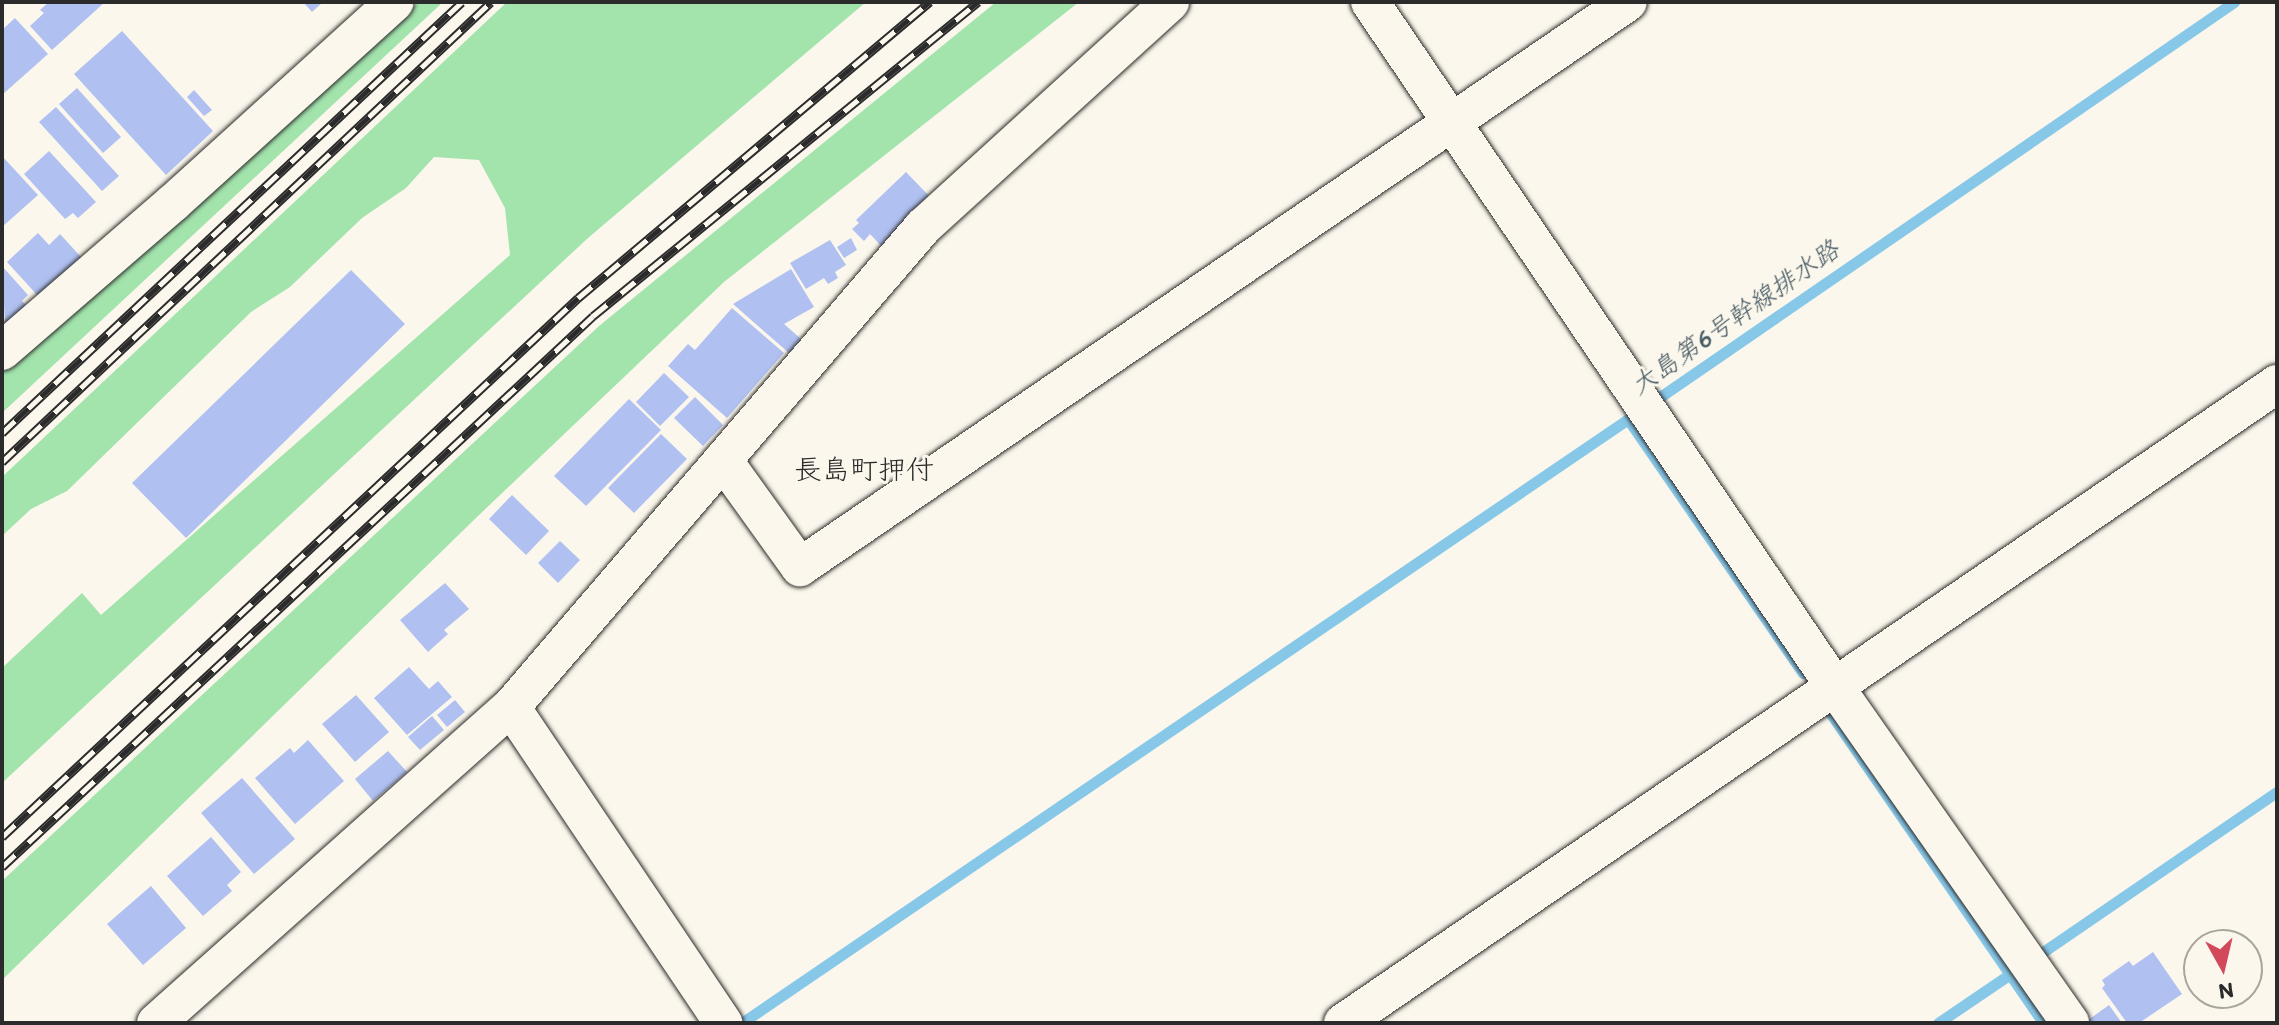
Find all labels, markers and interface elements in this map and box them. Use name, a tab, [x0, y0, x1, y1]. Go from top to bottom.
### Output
water label: 大島第6号幹線排水路	[1625, 234, 1845, 402]
district label: 長島町押付	[794, 452, 934, 486]
north arrow	[2183, 929, 2263, 1009]
text: N	[2217, 977, 2235, 1006]

